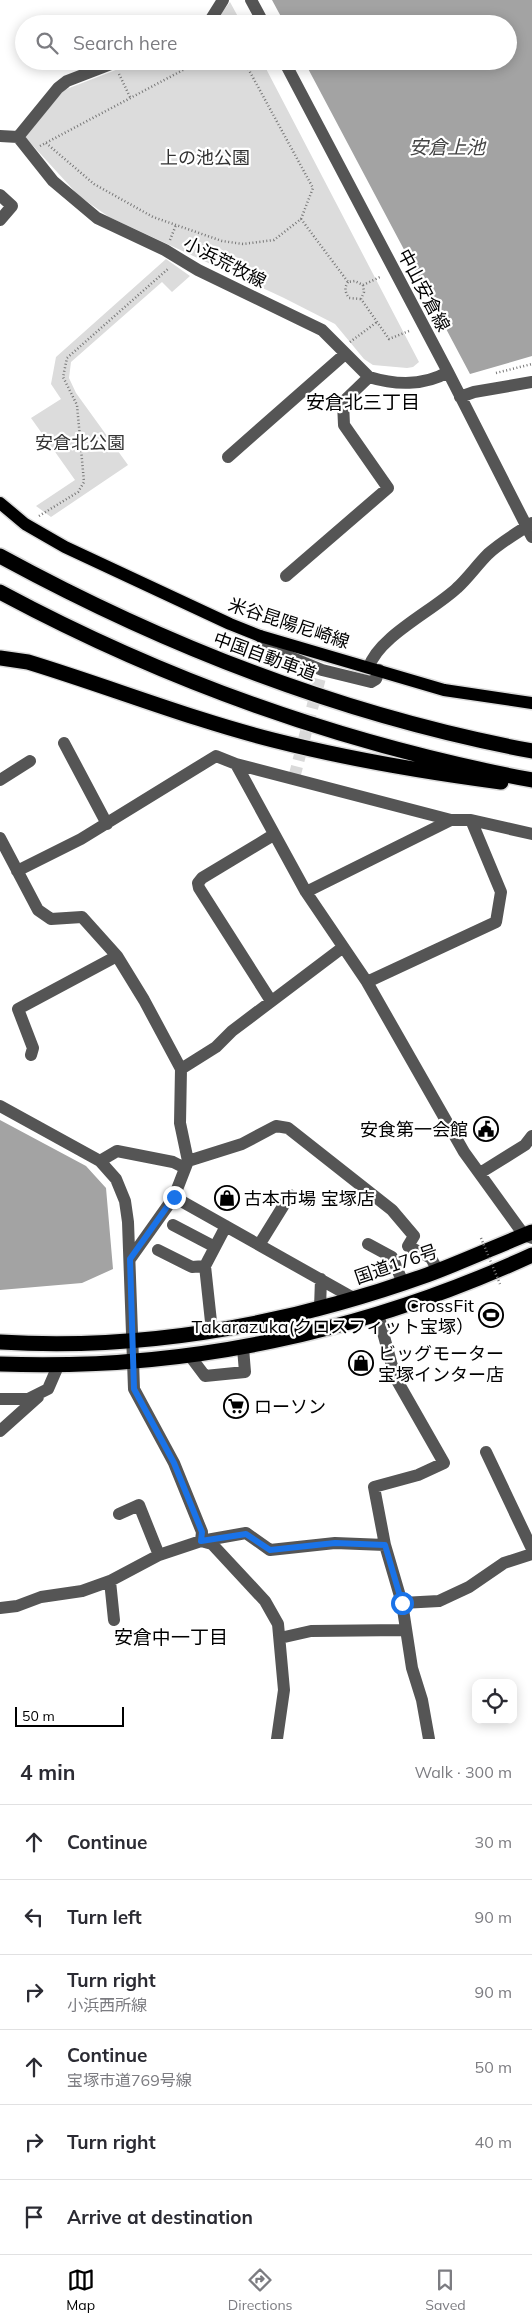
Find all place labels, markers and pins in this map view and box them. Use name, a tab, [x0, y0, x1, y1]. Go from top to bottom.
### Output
public building icon: 安食第一会館	[473, 1116, 499, 1142]
place label: 安食第一会館	[360, 1118, 468, 1141]
shop icon: 古本市場 宝塚店	[214, 1185, 240, 1211]
place label: 古本市場 宝塚店	[244, 1187, 375, 1210]
place label: CrossFit Takarazuka(クロスフィット宝塚）	[191, 1294, 474, 1338]
sports icon: CrossFit Takarazuka(クロスフィット宝塚）	[478, 1302, 504, 1328]
place label: ビッグモーター 宝塚インター店	[378, 1342, 504, 1386]
shop icon: ビッグモーター 宝塚インター店	[348, 1350, 374, 1376]
supermarket icon: ローソン	[223, 1393, 249, 1419]
place label: ローソン	[254, 1395, 326, 1418]

